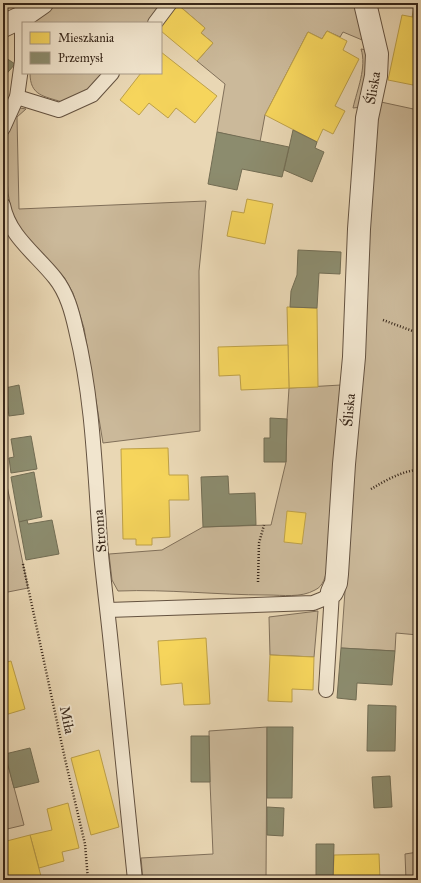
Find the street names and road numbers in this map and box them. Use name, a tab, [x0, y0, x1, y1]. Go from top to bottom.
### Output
street label: Śliska	[360, 70, 384, 106]
street label: Śliska	[337, 392, 359, 427]
street label: Stroma	[90, 509, 110, 553]
street label: Miła	[56, 705, 78, 736]

